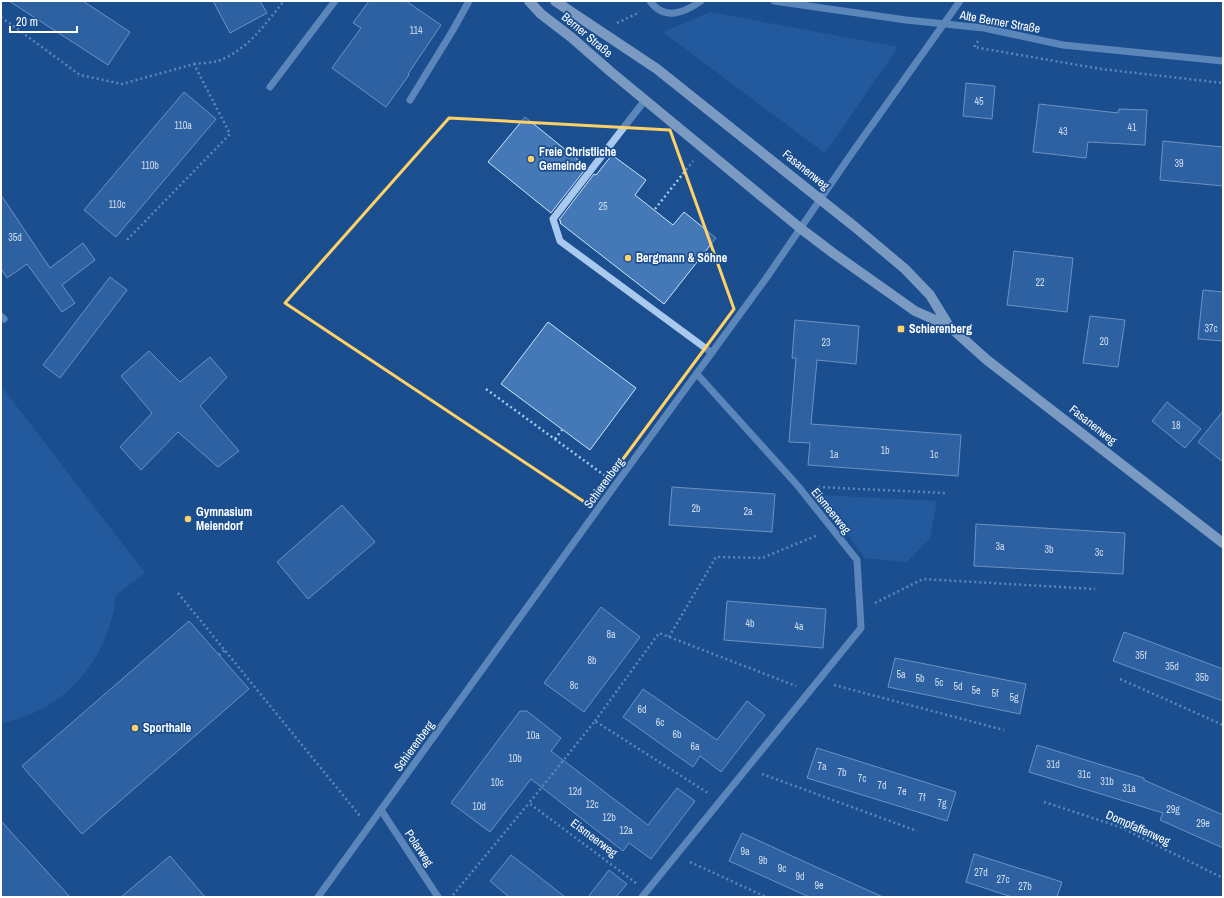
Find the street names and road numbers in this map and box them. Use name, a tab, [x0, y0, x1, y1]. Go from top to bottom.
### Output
street label: Alte Berner Straße	[957, 7, 1042, 37]
street label: Berner Straße	[558, 9, 616, 61]
street label: Fasanenweg	[779, 146, 833, 194]
street label: Fasanenweg	[1066, 401, 1120, 449]
street label: Schierenberg	[580, 454, 628, 512]
street label: Eismeerweg	[808, 485, 855, 538]
street label: Schierenberg	[390, 717, 438, 775]
street label: Dompfaffenweg	[1103, 807, 1173, 850]
street label: Eismeerweg	[567, 815, 621, 861]
street label: Polarweg	[401, 827, 437, 870]

